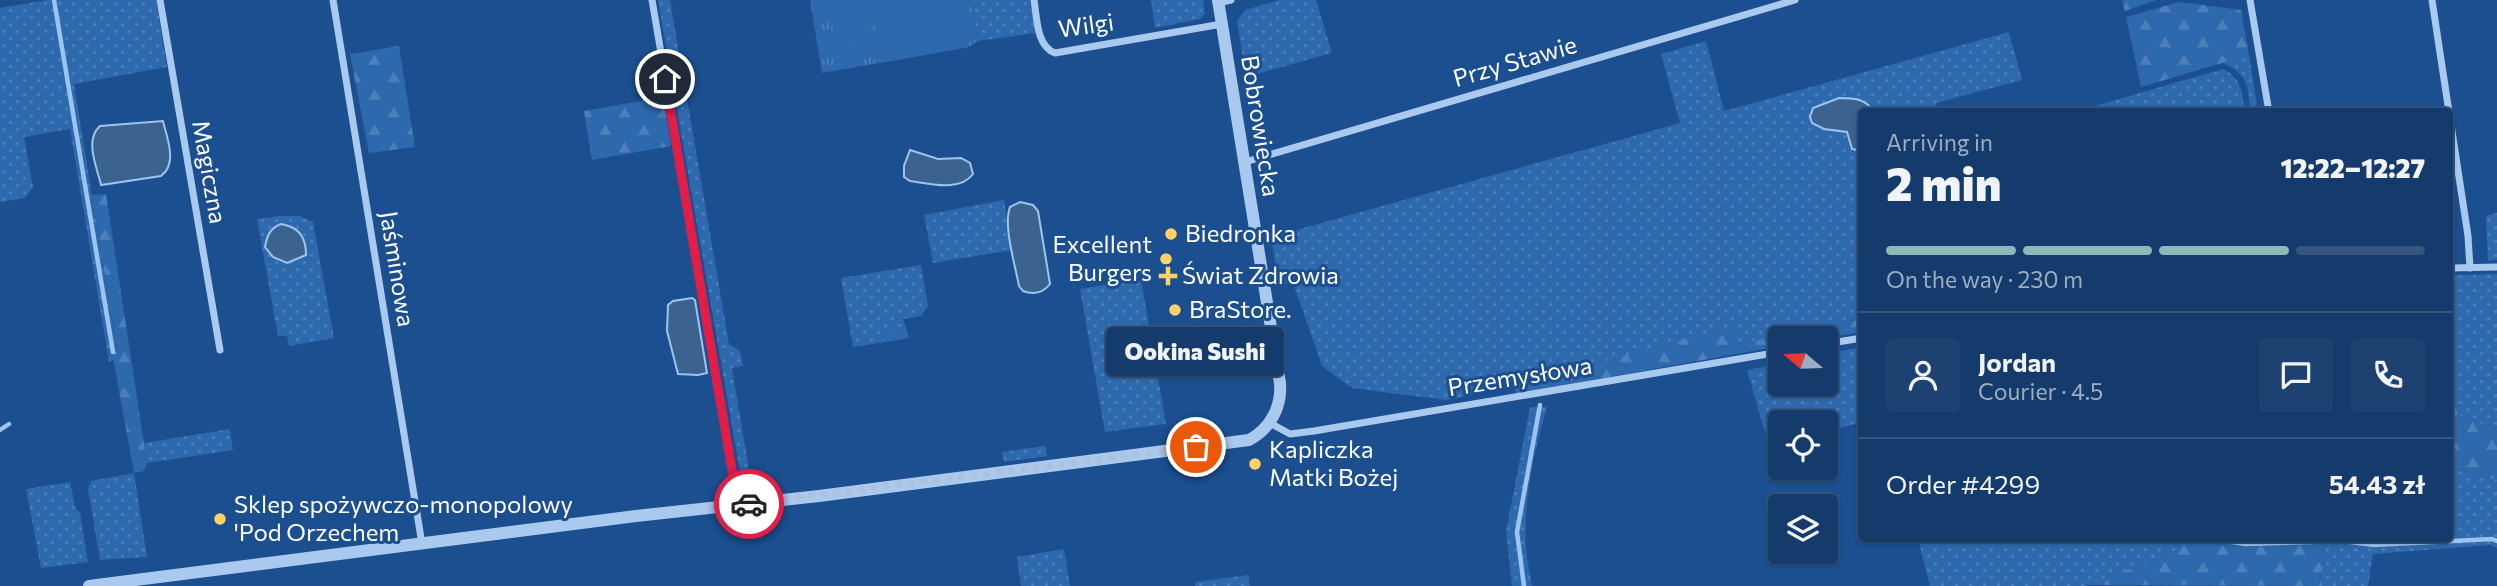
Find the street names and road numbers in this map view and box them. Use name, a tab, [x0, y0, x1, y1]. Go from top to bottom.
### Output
street label: Wilgi	[1056, 6, 1115, 43]
street label: Przy Stawie	[1449, 29, 1580, 92]
street label: Bobrowiecka	[1236, 53, 1287, 198]
street label: Magiczna	[187, 118, 234, 226]
street label: Jaśminowa	[375, 209, 422, 329]
street label: Przemysłowa	[1446, 350, 1594, 401]

